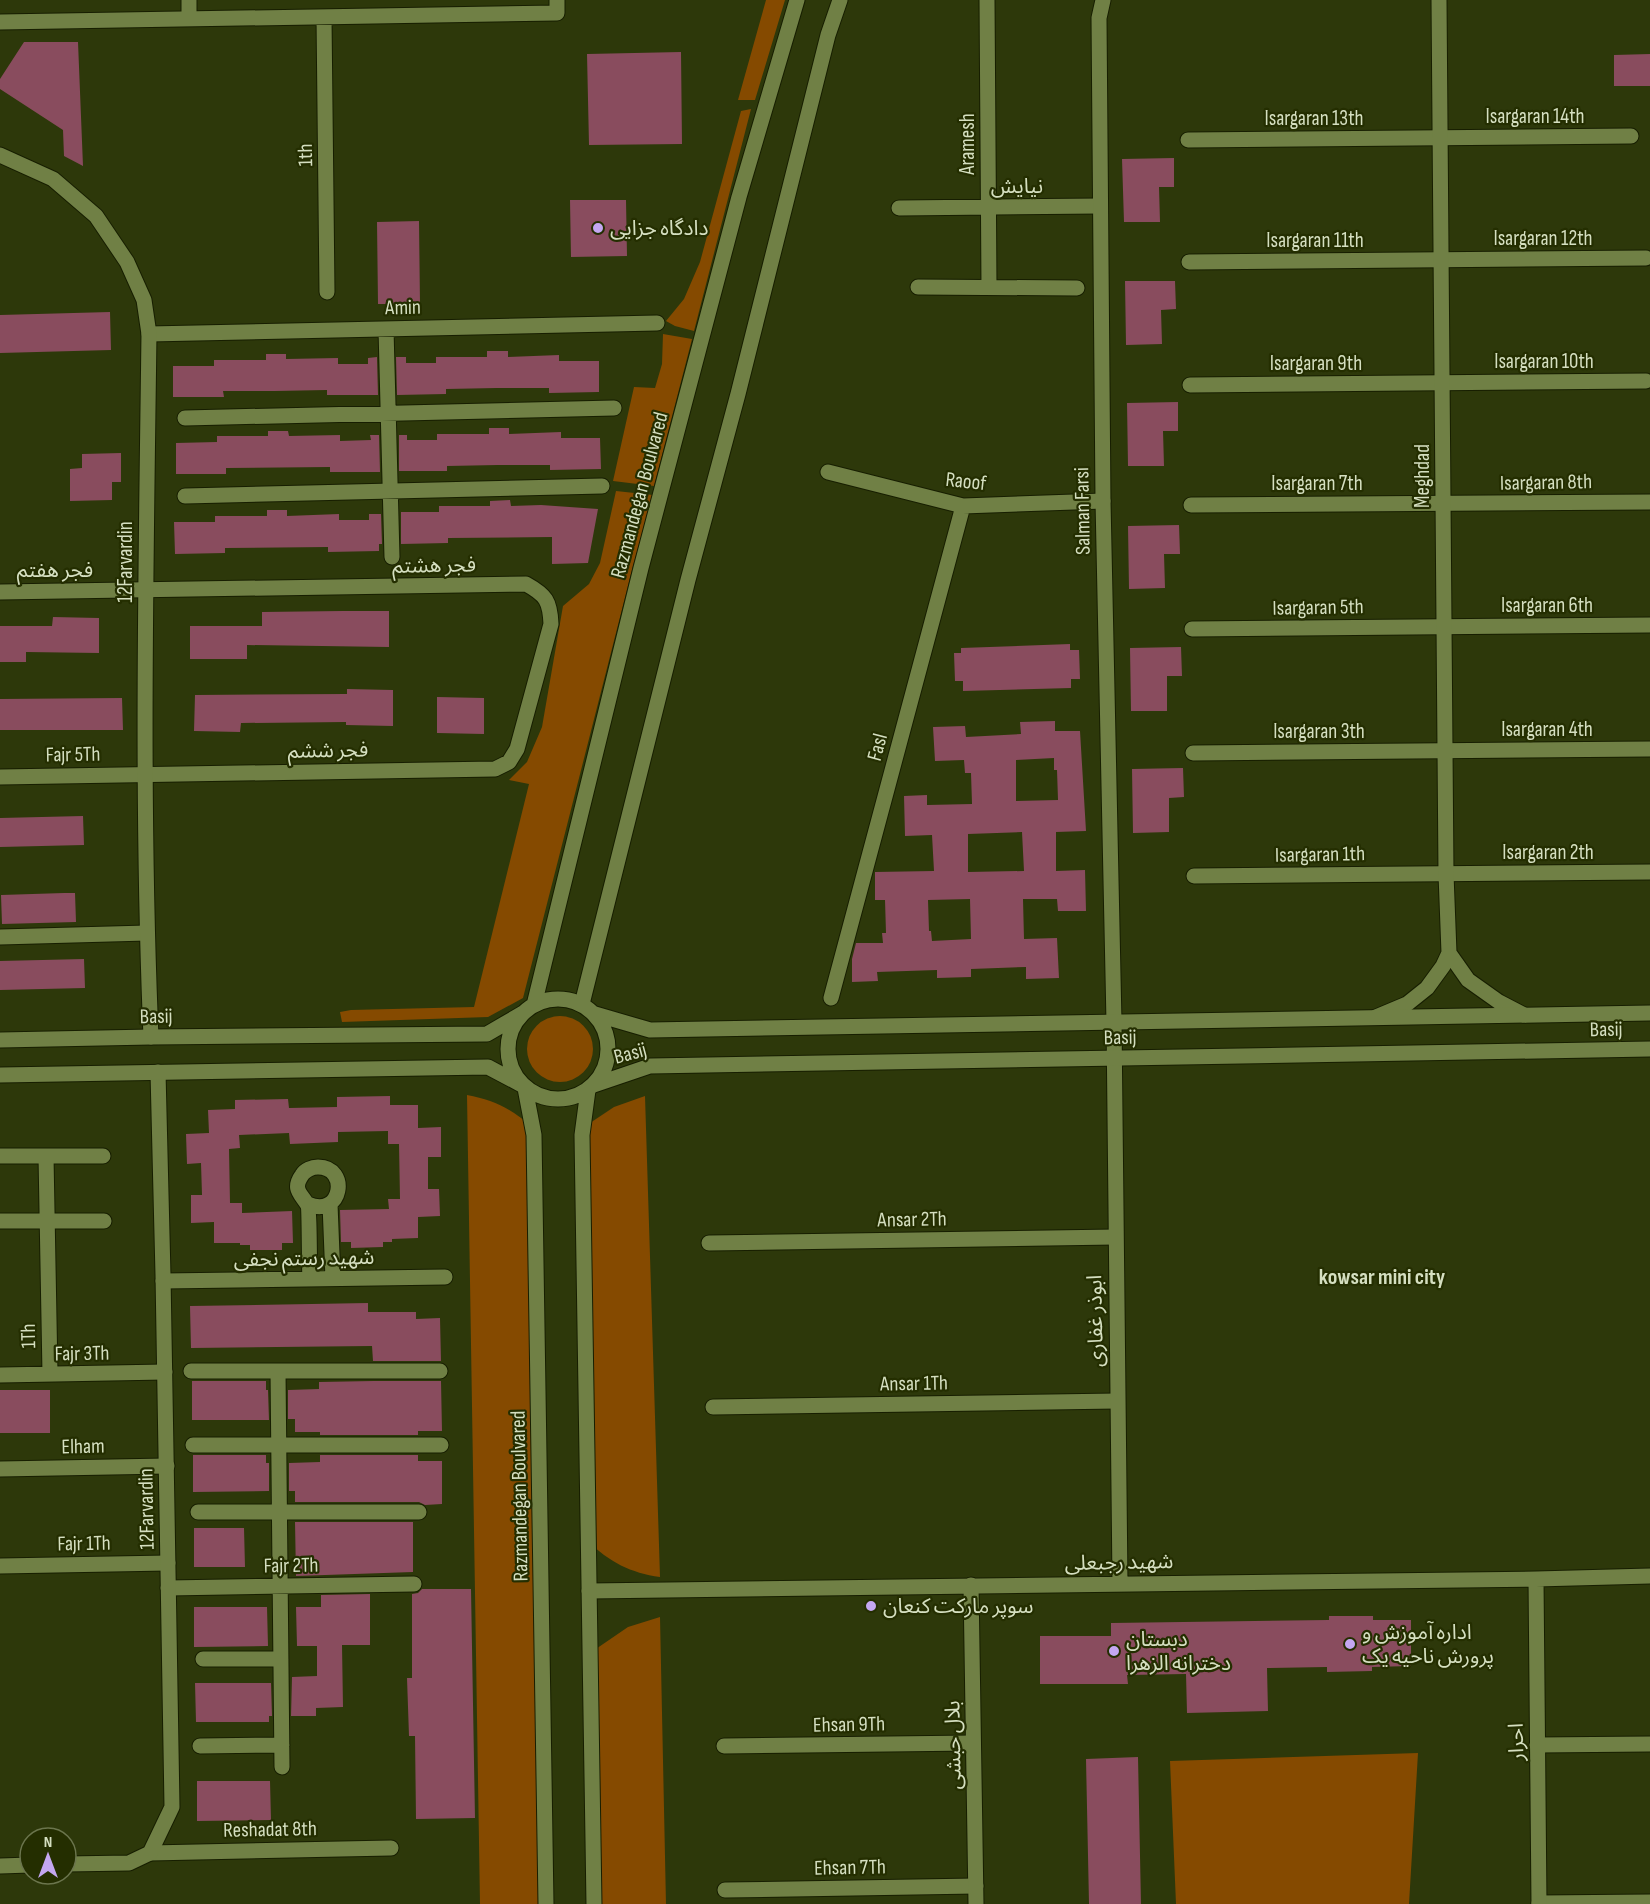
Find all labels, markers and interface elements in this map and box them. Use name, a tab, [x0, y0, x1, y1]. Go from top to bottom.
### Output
street label: Isargaran 14th	[1485, 104, 1585, 129]
street label: Isargaran 13th	[1264, 106, 1364, 131]
street label: Aramesh	[955, 113, 980, 176]
street label: 1th	[293, 143, 318, 167]
street label: نیایش	[991, 174, 1043, 199]
place label: دادگاه جزایی	[610, 216, 709, 241]
marker: دادگاه جزایی	[591, 221, 605, 235]
street label: Isargaran 12th	[1493, 226, 1593, 251]
street label: Isargaran 11th	[1266, 228, 1364, 253]
street label: Amin	[384, 295, 421, 320]
street label: Isargaran 10th	[1494, 349, 1594, 374]
street label: Isargaran 9th	[1270, 351, 1362, 376]
street label: Razmandegan Boulvared	[605, 409, 674, 581]
street label: Meghdad	[1410, 444, 1435, 508]
street label: Raoof	[944, 467, 989, 496]
street label: Salman Farsi	[1069, 467, 1096, 555]
street label: Isargaran 8th	[1500, 469, 1592, 496]
street label: Isargaran 7th	[1271, 471, 1363, 496]
street label: 12Farvardin	[113, 521, 138, 603]
street label: فجر هشتم	[392, 552, 476, 581]
street label: فجر هفتم	[17, 558, 93, 585]
street label: Isargaran 6th	[1501, 593, 1593, 618]
street label: Isargaran 5th	[1272, 594, 1364, 621]
street label: Isargaran 4th	[1501, 717, 1593, 742]
street label: Isargaran 3th	[1273, 719, 1365, 744]
street label: Fasl	[862, 731, 893, 763]
street label: فجر ششم	[288, 737, 369, 766]
street label: Fajr 5Th	[46, 742, 100, 767]
street label: Isargaran 2th	[1502, 840, 1594, 865]
street label: Isargaran 1th	[1275, 841, 1365, 868]
street label: Basij	[139, 1004, 173, 1029]
street label: Basij	[1589, 1017, 1623, 1042]
street label: Basij	[1103, 1025, 1137, 1050]
street label: Basij	[611, 1037, 649, 1070]
street label: Ansar 2Th	[876, 1206, 947, 1233]
street label: شهید رستم نجفی	[233, 1245, 375, 1274]
district label: kowsar mini city	[1319, 1264, 1445, 1291]
street label: ابوذر غفاری	[1082, 1275, 1109, 1367]
street label: 1Th	[16, 1323, 41, 1349]
street label: Fajr 3Th	[54, 1341, 110, 1366]
street label: Ansar 1Th	[879, 1370, 948, 1397]
street label: Razmandegan Boulvared	[506, 1410, 533, 1582]
street label: Elham	[61, 1434, 105, 1459]
street label: 12Farvardin	[133, 1468, 160, 1550]
street label: Fajr 1Th	[57, 1531, 111, 1556]
street label: شهید رجبعلی	[1065, 1549, 1174, 1576]
street label: Fajr 2Th	[263, 1553, 319, 1578]
place label: سوپر مارکت کنعان	[883, 1594, 1034, 1619]
marker: سوپر مارکت کنعان	[864, 1599, 878, 1613]
place label: اداره آموزش و پرورش ناحیه یک	[1362, 1620, 1494, 1669]
place label: دبستان دخترانه الزهرا	[1126, 1627, 1231, 1676]
marker: اداره آموزش و پرورش ناحیه یک	[1343, 1637, 1357, 1651]
marker: دبستان دخترانه الزهرا	[1107, 1644, 1121, 1658]
street label: بلال حبشی	[940, 1700, 967, 1790]
street label: Ehsan 9Th	[813, 1711, 885, 1738]
street label: احرار	[1504, 1723, 1529, 1762]
street label: Reshadat 8th	[223, 1816, 317, 1843]
north arrow	[18, 1826, 78, 1886]
text: N	[44, 1833, 52, 1852]
street label: Ehsan 7Th	[814, 1854, 886, 1881]

